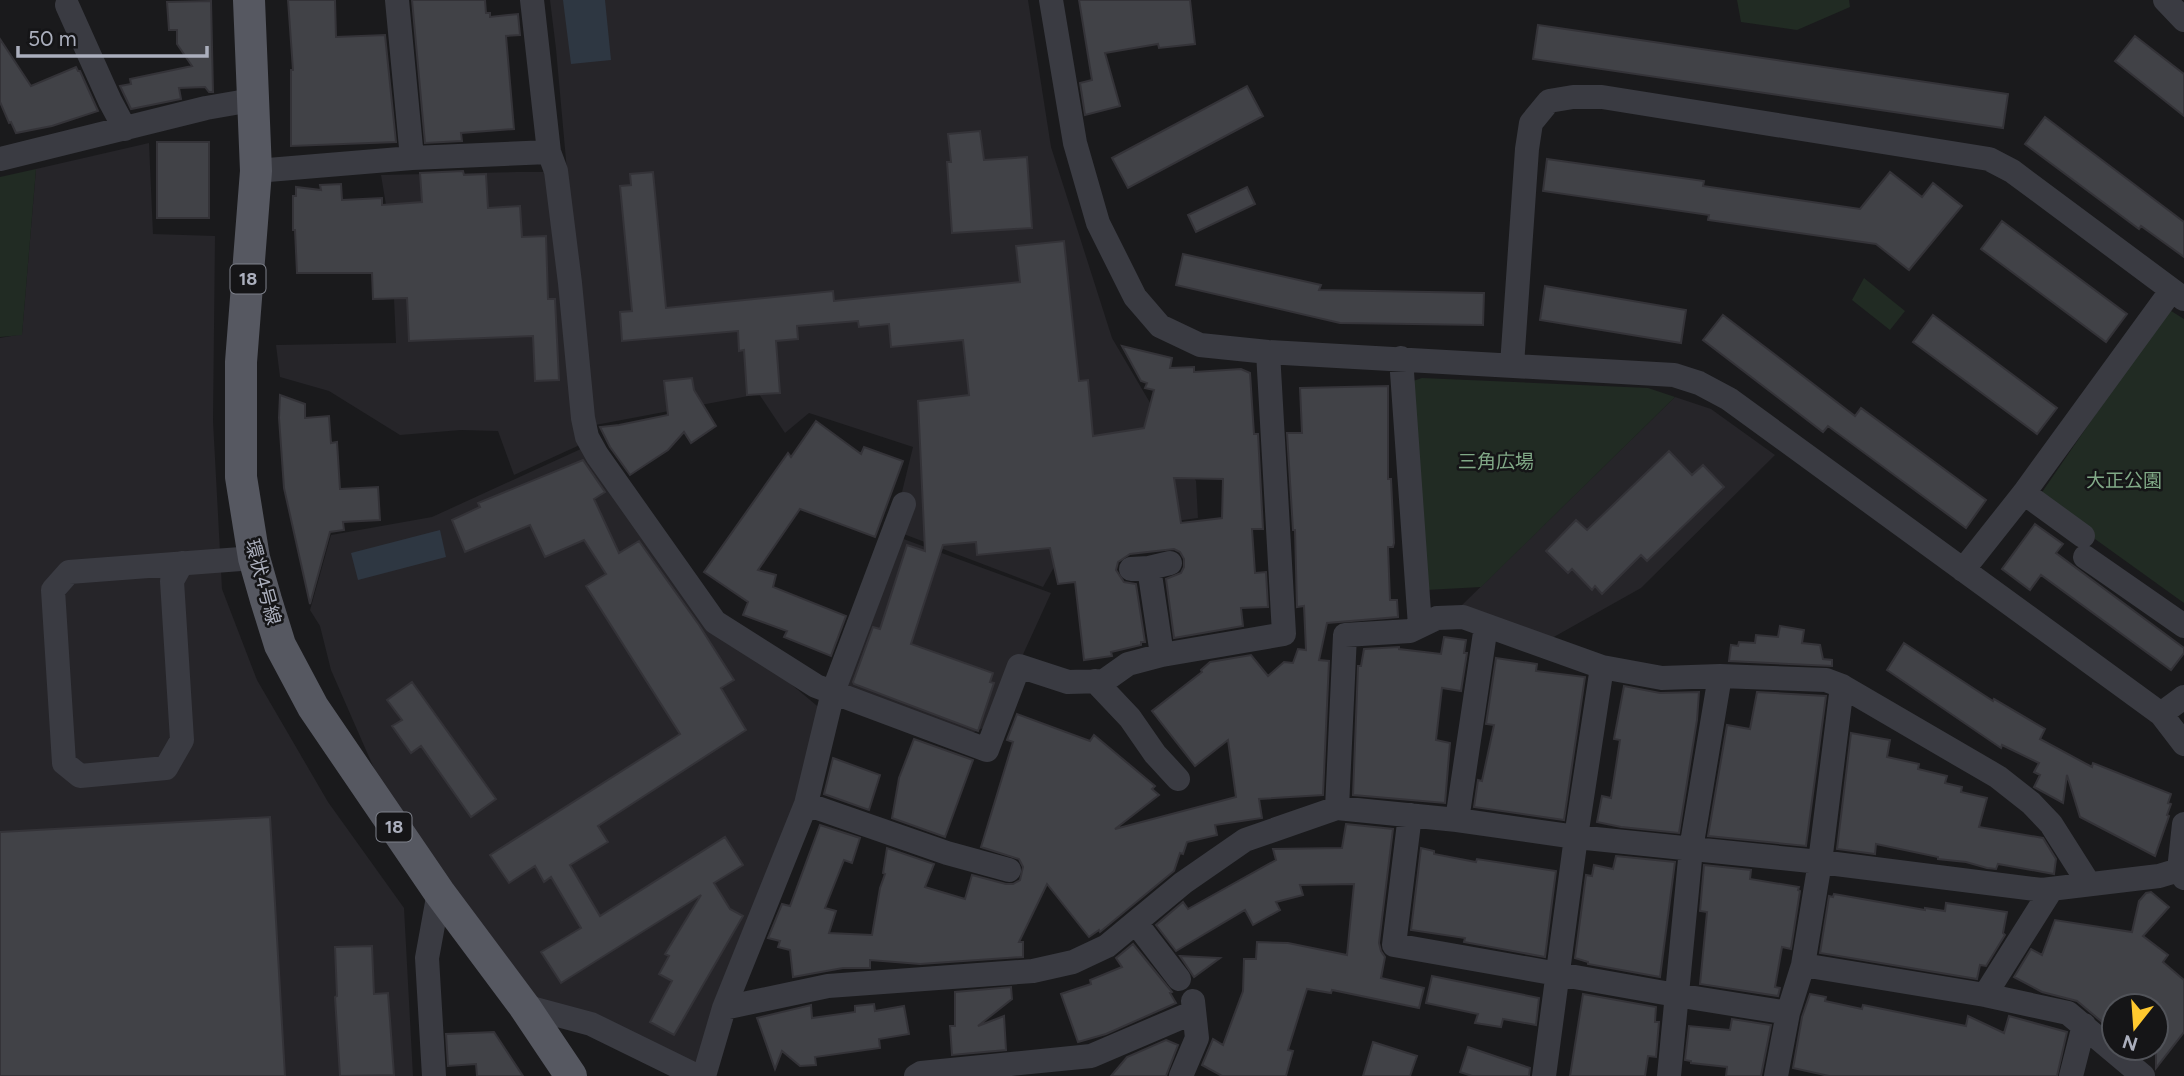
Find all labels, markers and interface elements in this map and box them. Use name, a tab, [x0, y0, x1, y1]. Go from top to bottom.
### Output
scale bar	[18, 14, 206, 58]
text: 50 m	[28, 26, 77, 51]
road number: 18	[230, 264, 266, 293]
park label: 三角広場	[1458, 450, 1534, 473]
park label: 大正公園	[2086, 469, 2162, 492]
street label: 環状4号線	[241, 537, 285, 627]
road number: 18	[376, 812, 412, 842]
north arrow	[2100, 992, 2170, 1062]
text: N	[2120, 1030, 2141, 1056]

